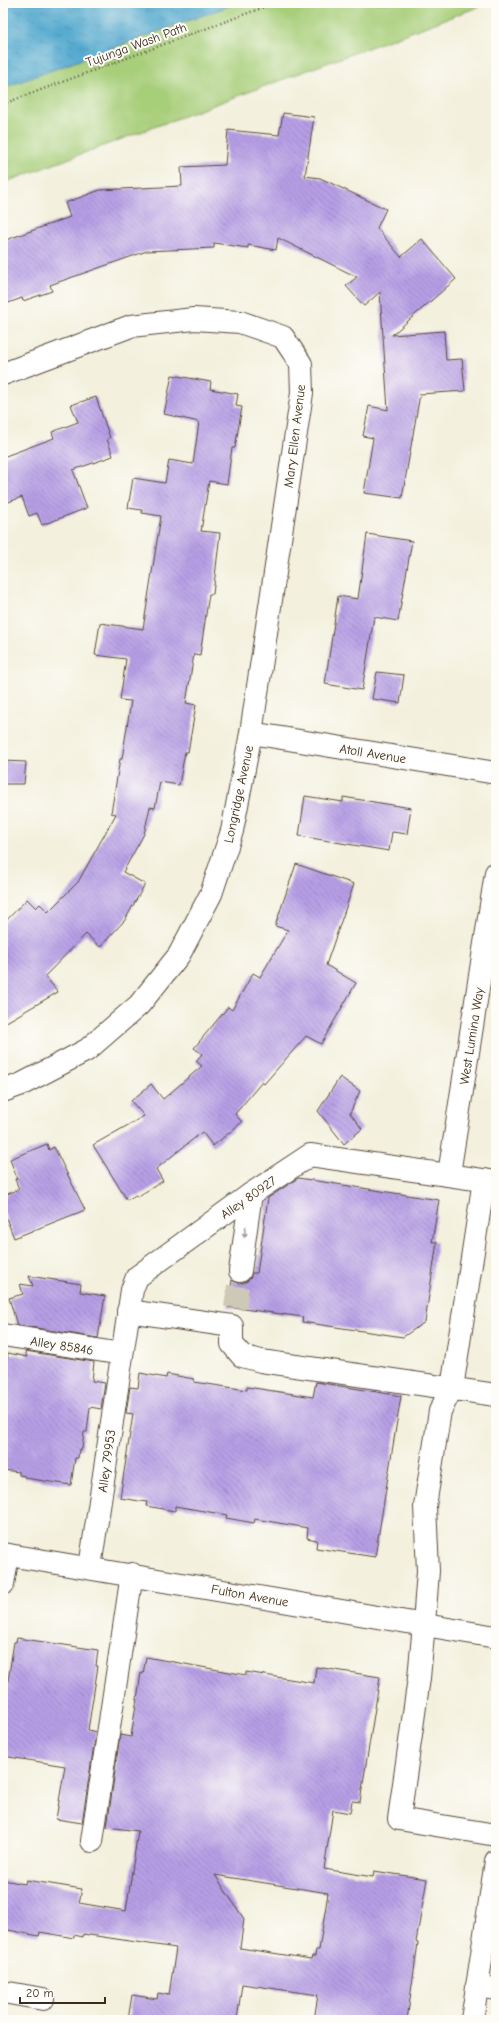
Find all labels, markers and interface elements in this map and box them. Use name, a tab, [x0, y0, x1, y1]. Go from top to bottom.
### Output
street label: Tujunga Wash Path	[84, 19, 189, 70]
street label: Mary Ellen Avenue	[281, 383, 308, 489]
street label: Atoll Avenue	[338, 741, 408, 766]
street label: Longridge Avenue	[221, 743, 256, 844]
street label: West Lumina Way	[456, 986, 487, 1086]
street label: Alley 80927	[218, 1173, 279, 1222]
one-way arrow	[242, 1226, 248, 1238]
street label: Alley 85846	[29, 1333, 95, 1358]
street label: Alley 79953	[95, 1429, 118, 1494]
street label: Fulton Avenue	[210, 1581, 290, 1610]
scale bar	[20, 1979, 105, 2005]
text: 20 m	[26, 1986, 54, 2000]

